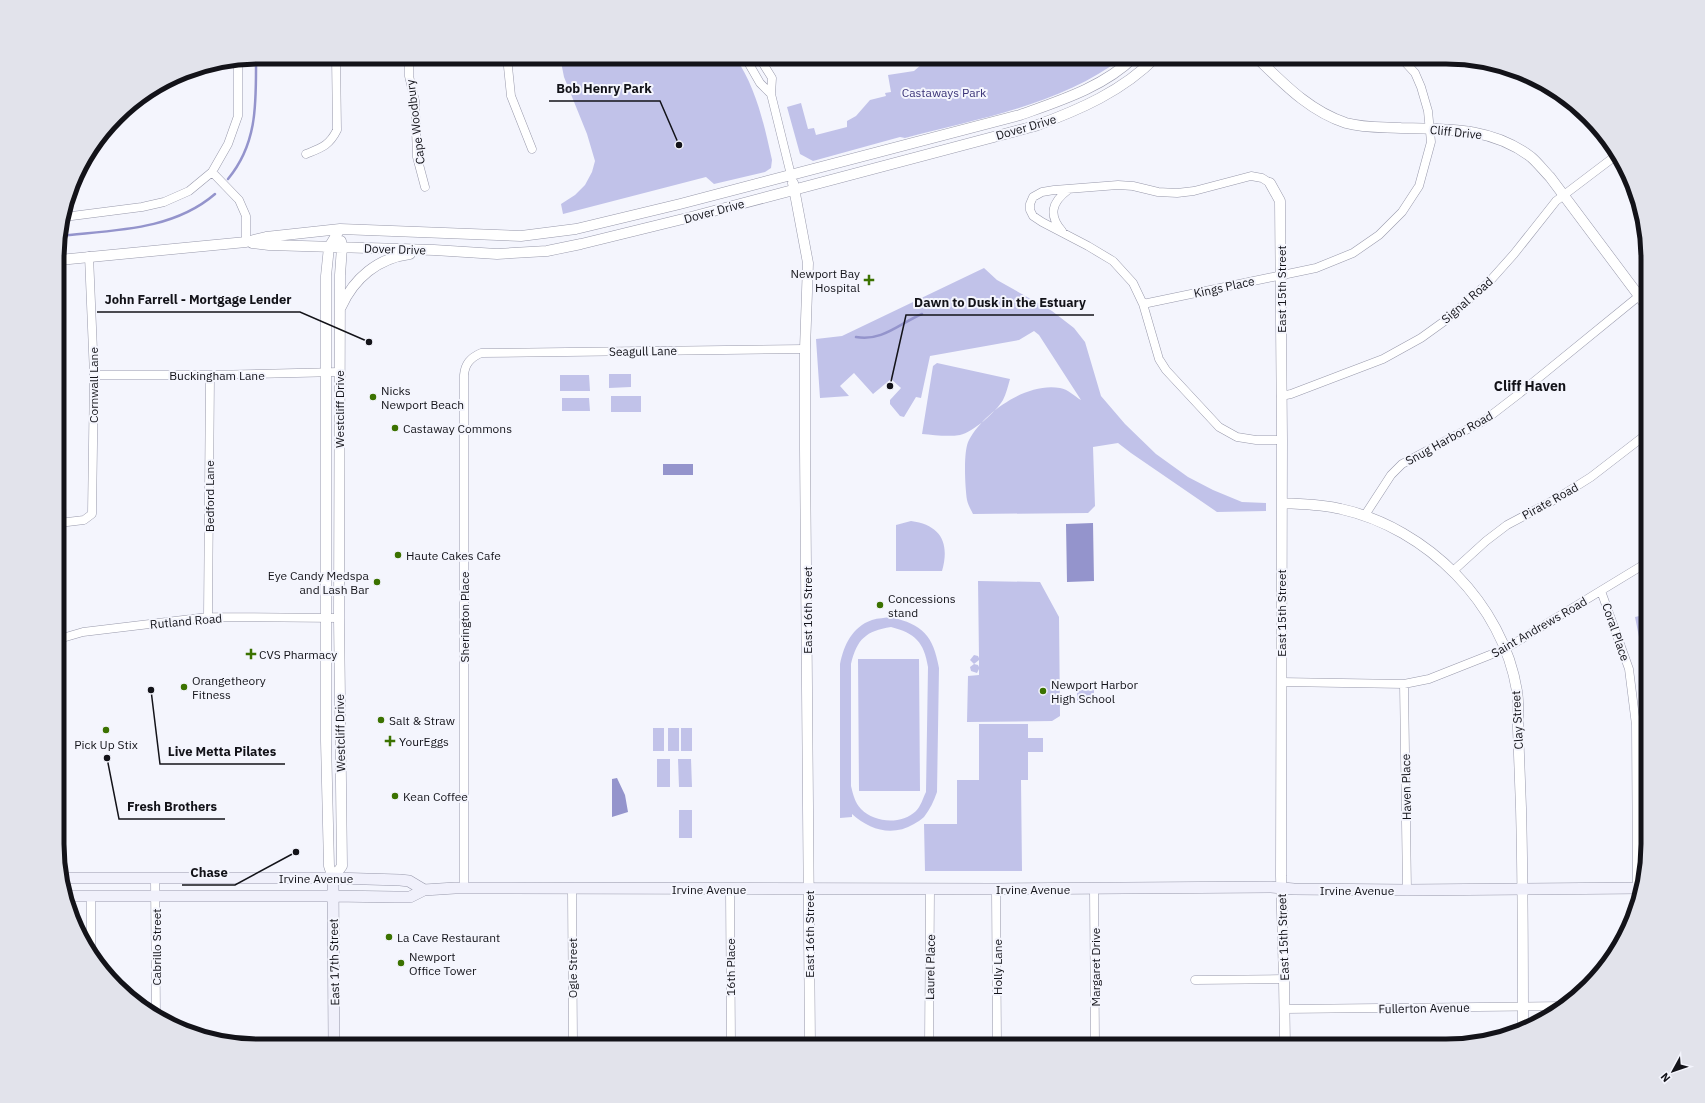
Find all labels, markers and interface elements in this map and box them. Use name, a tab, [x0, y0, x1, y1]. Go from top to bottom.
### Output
callout: Bob Henry Park	[549, 76, 660, 101]
street label: Cape Woodbury	[402, 79, 428, 165]
text: Bob Henry Park	[556, 80, 652, 97]
park label: Castaways Park	[902, 85, 987, 100]
street label: Dover Drive	[994, 111, 1058, 143]
street label: Cliff Drive	[1429, 122, 1483, 142]
street label: Dover Drive	[682, 196, 746, 226]
street label: Dover Drive	[364, 240, 427, 258]
street label: East 15th Street	[1274, 245, 1289, 333]
place label: Newport Bay Hospital	[790, 266, 860, 295]
street label: Kings Place	[1192, 273, 1256, 301]
marker: Newport Bay Hospital	[863, 274, 875, 286]
street label: Signal Road	[1438, 274, 1496, 326]
callout: John Farrell - Mortgage Lender	[97, 287, 300, 312]
callout: Dawn to Dusk in the Estuary	[906, 290, 1094, 315]
text: John Farrell - Mortgage Lender	[104, 291, 292, 308]
text: Dawn to Dusk in the Estuary	[914, 294, 1086, 311]
street label: Seagull Lane	[609, 343, 678, 359]
street label: Cornwall Lane	[86, 347, 101, 423]
street label: Buckingham Lane	[169, 368, 265, 383]
street label: Westcliff Drive	[332, 370, 347, 448]
district label: Cliff Haven	[1494, 377, 1566, 395]
place label: Nicks Newport Beach	[381, 383, 464, 412]
marker: Nicks Newport Beach	[368, 392, 378, 402]
street label: Snug Harbor Road	[1403, 408, 1495, 468]
place label: Castaway Commons	[403, 421, 512, 436]
marker: Castaway Commons	[390, 423, 400, 433]
street label: Bedford Lane	[202, 460, 217, 532]
street label: Pirate Road	[1519, 479, 1581, 523]
place label: Haute Cakes Cafe	[406, 548, 501, 563]
marker: Haute Cakes Cafe	[393, 550, 403, 560]
street label: East 16th Street	[800, 566, 815, 654]
place label: Eye Candy Medspa and Lash Bar	[268, 568, 370, 597]
street label: East 15th Street	[1274, 569, 1289, 657]
street label: Sherington Place	[457, 571, 472, 662]
marker: Eye Candy Medspa and Lash Bar	[372, 577, 382, 587]
place label: Concessions stand	[888, 591, 956, 620]
street label: Saint Andrews Road	[1488, 593, 1590, 661]
marker: Concessions stand	[875, 600, 885, 610]
street label: Coral Place	[1599, 601, 1633, 663]
street label: Rutland Road	[149, 610, 223, 632]
place label: CVS Pharmacy	[259, 647, 337, 662]
marker: CVS Pharmacy	[246, 649, 256, 659]
place label: Orangetheory Fitness	[192, 673, 266, 702]
place label: Newport Harbor High School	[1051, 677, 1138, 706]
marker: Orangetheory Fitness	[179, 682, 189, 692]
marker: Newport Harbor High School	[1038, 686, 1048, 696]
street label: Clay Street	[1508, 690, 1526, 750]
street label: Westcliff Drive	[332, 694, 348, 772]
place label: Salt & Straw	[389, 713, 455, 728]
marker: Salt & Straw	[376, 715, 386, 725]
marker: Pick Up Stix	[101, 725, 111, 735]
place label: YourEggs	[399, 734, 449, 749]
marker: YourEggs	[384, 735, 396, 747]
place label: Pick Up Stix	[74, 737, 138, 752]
callout: Live Metta Pilates	[160, 739, 285, 764]
text: Live Metta Pilates	[168, 743, 277, 760]
street label: Haven Place	[1398, 753, 1414, 820]
place label: Kean Coffee	[403, 789, 468, 804]
marker: Kean Coffee	[390, 791, 400, 801]
callout: Fresh Brothers	[119, 794, 225, 819]
text: Fresh Brothers	[127, 798, 217, 815]
callout: Chase	[182, 860, 235, 885]
text: Chase	[190, 864, 228, 881]
street label: Irvine Avenue	[279, 871, 354, 886]
street label: Irvine Avenue	[672, 882, 747, 897]
street label: Irvine Avenue	[996, 882, 1071, 897]
street label: Irvine Avenue	[1320, 883, 1395, 898]
street label: East 16th Street	[802, 890, 817, 978]
street label: East 15th Street	[1274, 893, 1292, 981]
street label: Cabrillo Street	[149, 908, 164, 986]
street label: East 17th Street	[326, 918, 342, 1006]
street label: Margaret Drive	[1088, 927, 1103, 1006]
place label: La Cave Restaurant	[397, 930, 500, 945]
marker: La Cave Restaurant	[384, 932, 394, 942]
street label: Laurel Place	[922, 934, 938, 1000]
street label: Ogle Street	[565, 938, 580, 998]
street label: 16th Place	[723, 938, 738, 996]
street label: Holly Lane	[990, 938, 1005, 995]
place label: Newport Office Tower	[409, 949, 477, 978]
marker: Newport Office Tower	[396, 958, 406, 968]
street label: Fullerton Avenue	[1378, 1000, 1470, 1016]
north arrow	[1653, 1051, 1693, 1091]
text: N	[1657, 1070, 1673, 1085]

